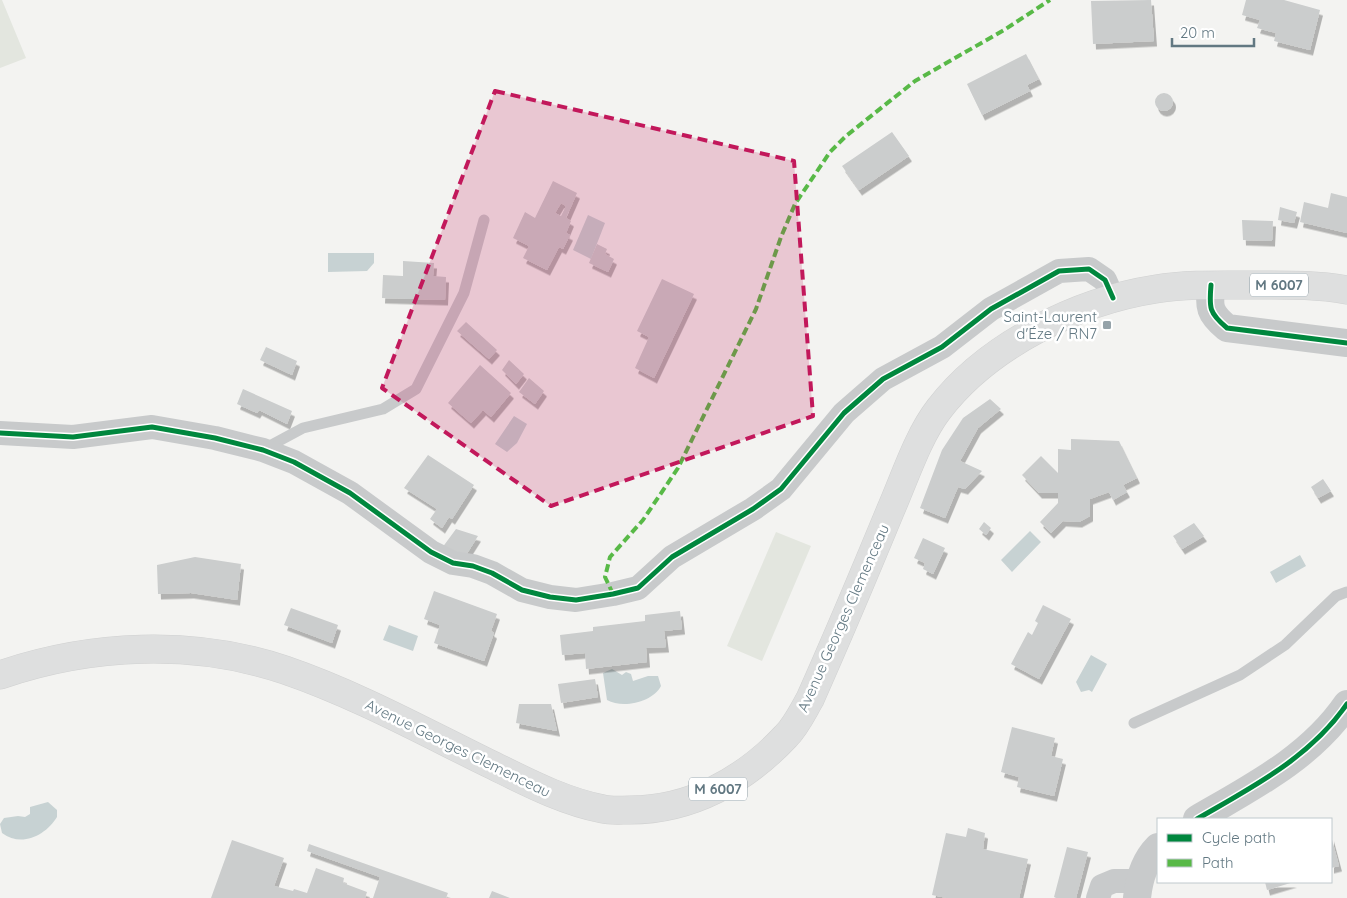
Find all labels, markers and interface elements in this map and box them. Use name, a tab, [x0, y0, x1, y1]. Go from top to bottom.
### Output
scale bar	[1172, 15, 1254, 47]
text: 20 m	[1180, 23, 1215, 42]
road number: M 6007	[1250, 274, 1308, 296]
place label: Saint-Laurent d'Éze / RN7	[1004, 307, 1097, 343]
marker: Saint-Laurent d'Éze / RN7	[1101, 319, 1113, 331]
street label: Avenue Georges Clemenceau	[793, 521, 893, 715]
street label: Avenue Georges Clemenceau	[362, 695, 554, 801]
road number: M 6007	[689, 778, 747, 801]
legend	[1157, 818, 1332, 883]
text: Cycle path	[1202, 828, 1276, 847]
text: Path	[1202, 853, 1234, 872]

